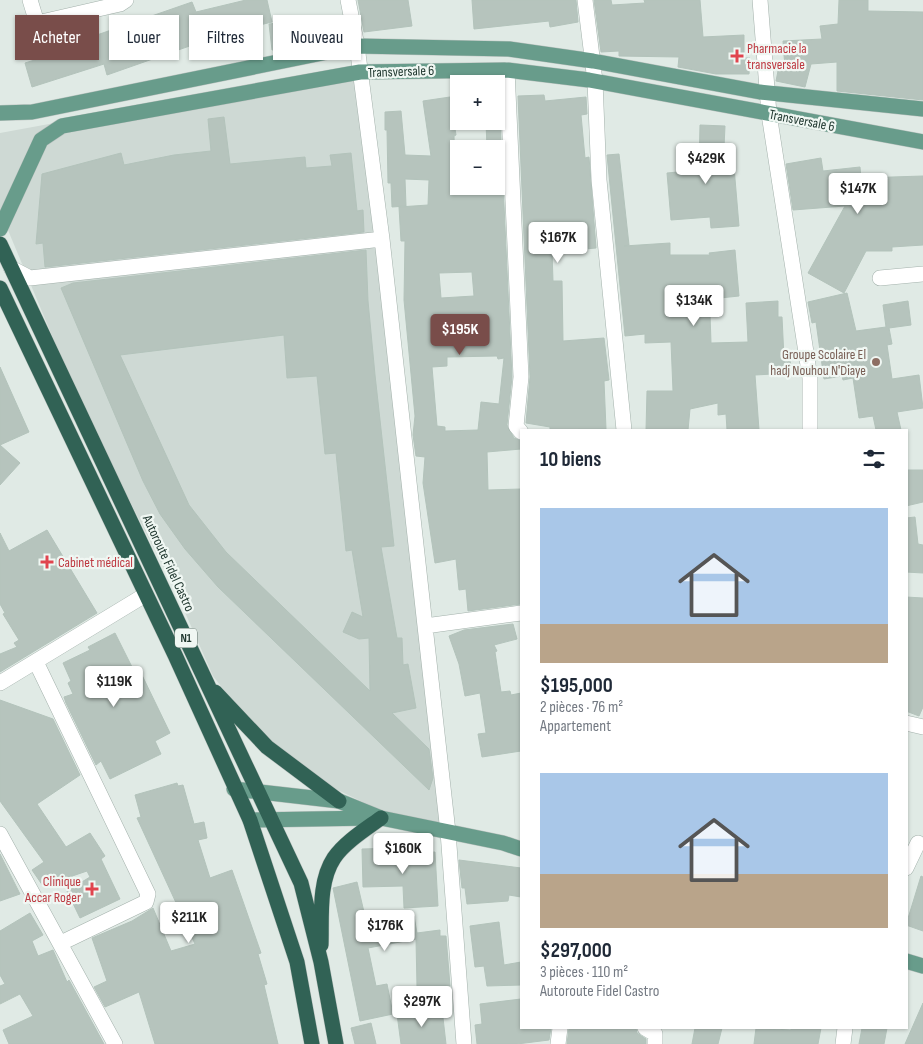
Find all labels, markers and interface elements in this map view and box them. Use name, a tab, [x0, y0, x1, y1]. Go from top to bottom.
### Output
chip: Acheter	[15, 15, 99, 60]
chip: Louer	[109, 15, 179, 60]
chip: Filtres	[189, 15, 263, 60]
chip: Nouveau	[273, 15, 361, 60]
place label: Pharmacie la transversale	[747, 40, 807, 73]
marker: Pharmacie la transversale	[731, 50, 743, 62]
street label: Transversale 6	[367, 62, 435, 81]
map controls	[450, 75, 505, 195]
button: +	[450, 75, 505, 130]
street label: Transversale 6	[768, 106, 836, 135]
button: −	[450, 140, 505, 195]
pin: $429K	[671, 142, 741, 185]
text: $429K	[687, 149, 725, 168]
pin: $147K	[823, 172, 893, 215]
text: $147K	[840, 179, 876, 198]
pin: $167K	[523, 222, 593, 264]
text: $167K	[540, 228, 576, 247]
pin: $134K	[659, 284, 729, 327]
text: $134K	[676, 291, 712, 310]
pin: $195K	[425, 314, 495, 356]
text: $195K	[442, 320, 478, 339]
place label: Groupe Scolaire El hadj Nouhou N'Diaye	[770, 346, 866, 379]
marker: Groupe Scolaire El hadj Nouhou N'Diaye	[870, 356, 882, 368]
icon: filters	[860, 445, 888, 473]
text: 10 biens	[540, 447, 601, 472]
street label: Autoroute Fidel Castro	[138, 511, 198, 614]
icon: home	[669, 540, 759, 630]
place label: Cabinet médical	[58, 554, 133, 571]
marker: Cabinet médical	[40, 555, 54, 569]
road number: N1	[175, 628, 197, 648]
pin: $119K	[79, 666, 149, 708]
text: $119K	[96, 672, 132, 691]
text: $195,000	[540, 673, 613, 698]
text: 2 pièces · 76 m²	[540, 698, 623, 717]
text: Appartement	[540, 717, 611, 736]
icon: home	[669, 805, 759, 895]
pin: $160K	[368, 832, 438, 875]
text: $160K	[384, 839, 422, 858]
place label: Clinique Accar Roger	[24, 873, 81, 906]
marker: Clinique Accar Roger	[85, 882, 99, 896]
pin: $211K	[154, 902, 224, 944]
text: $211K	[171, 908, 207, 927]
pin: $176K	[350, 910, 420, 952]
text: $176K	[367, 916, 403, 935]
text: $297,000	[540, 938, 612, 963]
text: 3 pièces · 110 m²	[540, 963, 628, 982]
text: Autoroute Fidel Castro	[540, 982, 659, 1001]
pin: $297K	[387, 986, 457, 1028]
text: $297K	[403, 992, 441, 1011]

